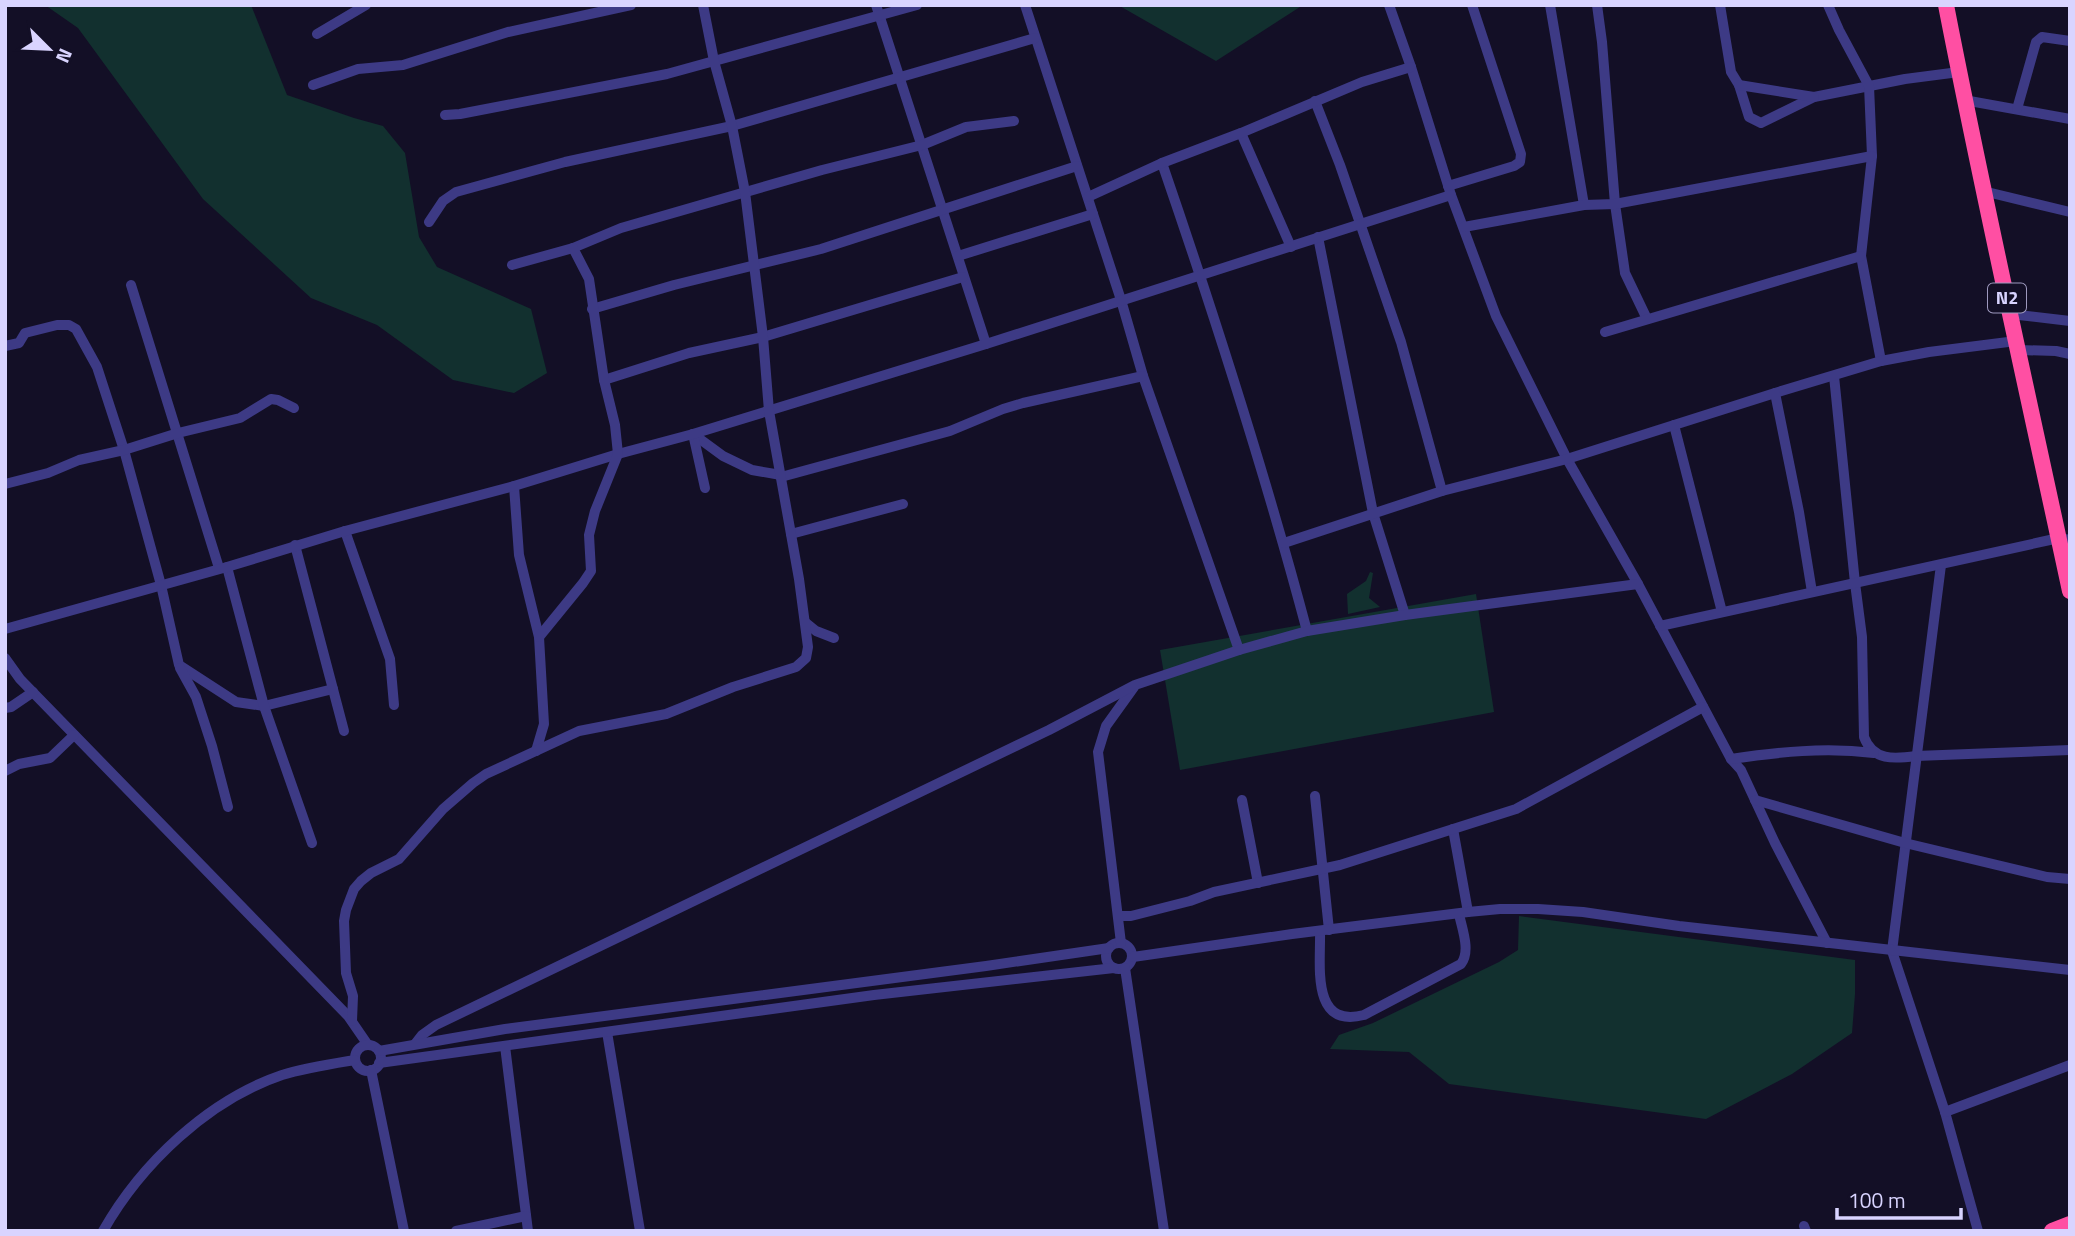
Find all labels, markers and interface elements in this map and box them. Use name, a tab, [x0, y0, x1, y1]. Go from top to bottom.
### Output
north arrow	[14, 14, 84, 84]
text: N	[49, 44, 81, 68]
road number: N2	[1988, 284, 2026, 312]
scale bar	[1837, 1176, 1961, 1220]
text: 100 m	[1848, 1184, 1905, 1216]

